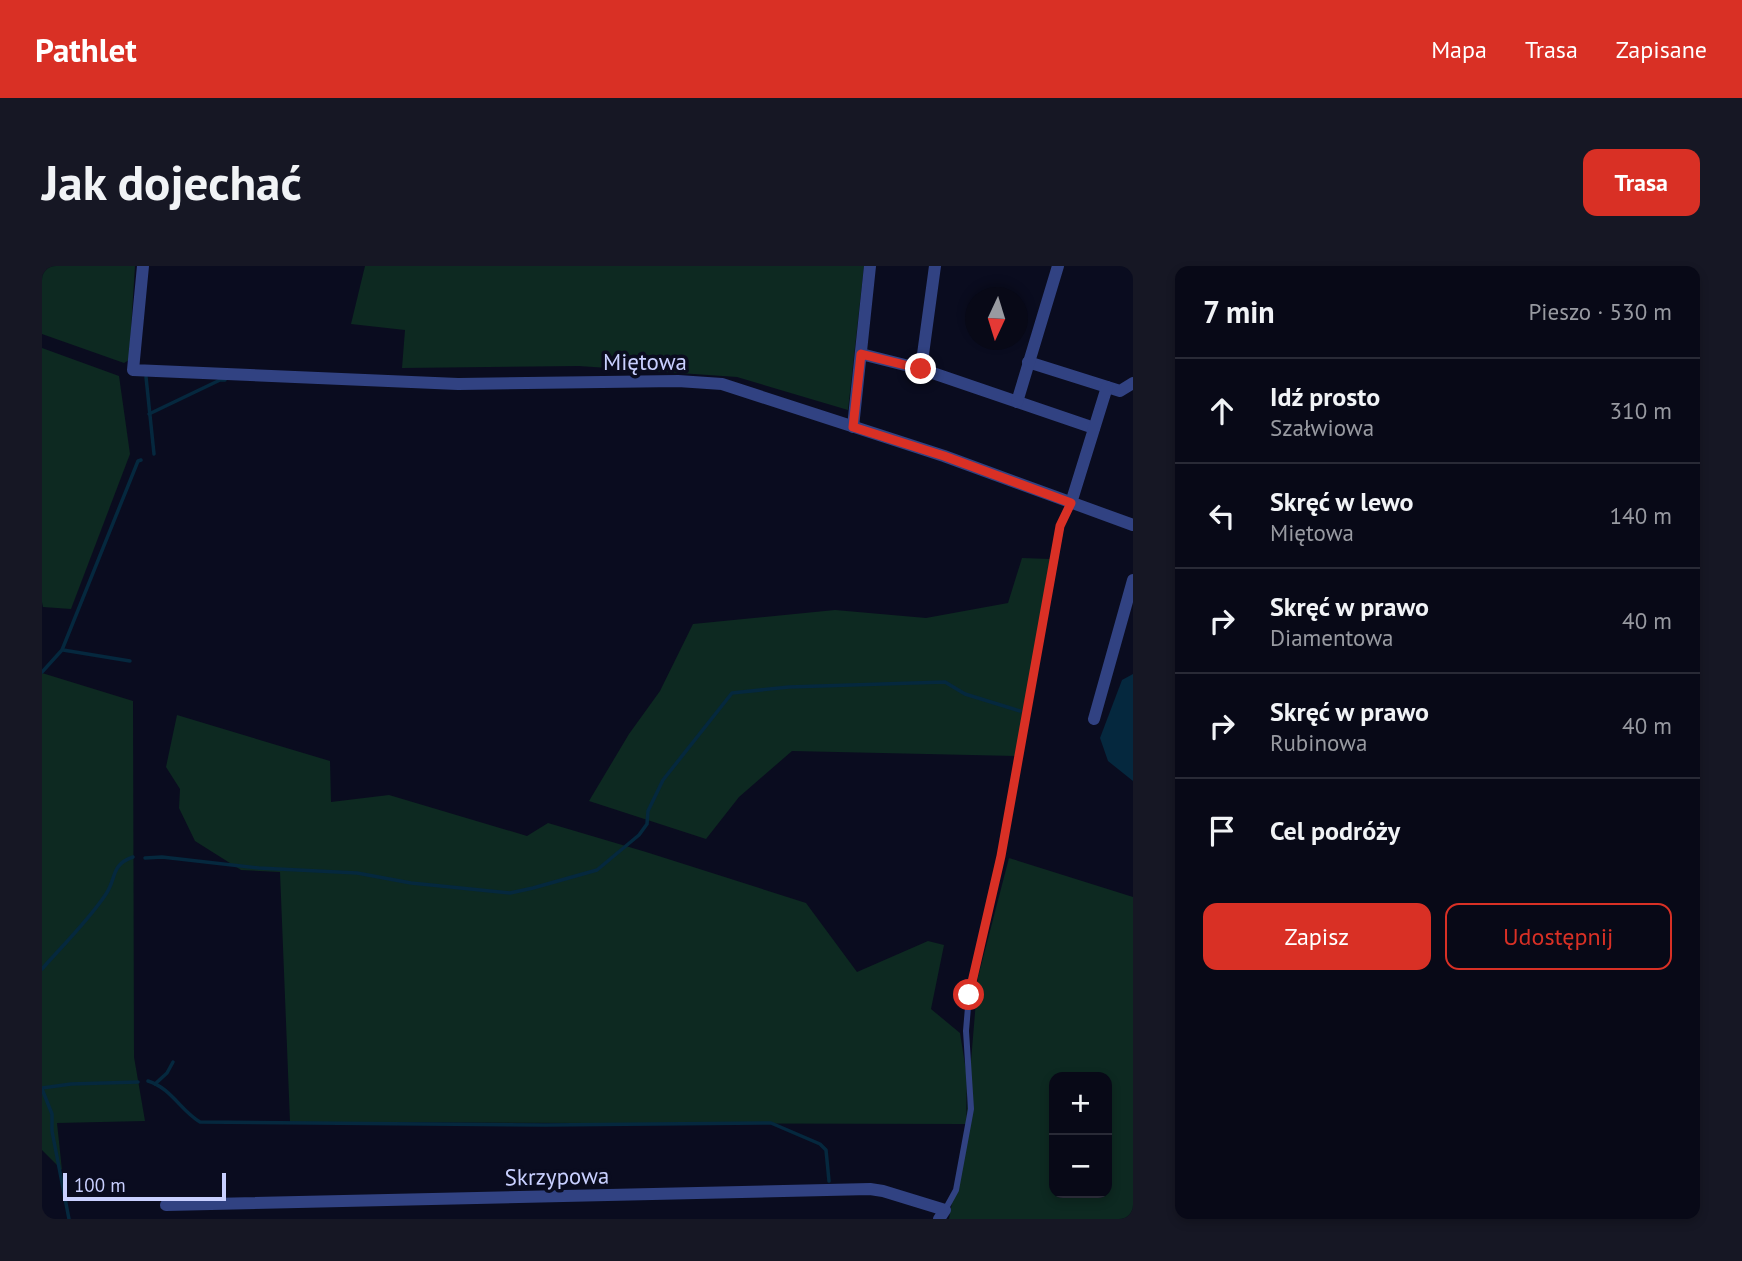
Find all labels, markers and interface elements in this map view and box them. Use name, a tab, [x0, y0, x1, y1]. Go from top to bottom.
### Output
text: Pathlet	[35, 28, 137, 71]
text: Mapa	[1431, 34, 1487, 65]
text: Trasa	[1525, 34, 1578, 65]
text: Zapisane	[1616, 34, 1707, 65]
button: Trasa	[1583, 149, 1700, 216]
text: Jak dojechać	[42, 150, 302, 214]
north arrow	[965, 287, 1028, 350]
text: 7 min	[1203, 292, 1275, 331]
text: Pieszo · 530 m	[1529, 297, 1672, 326]
street label: Miętowa	[603, 347, 687, 376]
route end	[905, 353, 936, 384]
text: Idź prosto	[1270, 380, 1380, 413]
icon: ahead	[1203, 392, 1241, 430]
text: 310 m	[1610, 396, 1672, 425]
text: Szałwiowa	[1270, 413, 1374, 442]
text: Skręć w lewo	[1270, 485, 1414, 518]
icon: left	[1203, 497, 1241, 535]
text: 140 m	[1610, 501, 1672, 530]
text: Miętowa	[1270, 518, 1354, 547]
text: Skręć w prawo	[1270, 590, 1429, 623]
icon: right	[1203, 602, 1241, 640]
text: 40 m	[1622, 606, 1672, 635]
text: Diamentowa	[1270, 623, 1394, 652]
text: Skręć w prawo	[1270, 695, 1429, 728]
icon: right	[1203, 707, 1241, 745]
text: 40 m	[1622, 711, 1672, 740]
text: Rubinowa	[1270, 728, 1367, 757]
icon: arrive	[1203, 812, 1241, 850]
text: Cel podróży	[1270, 814, 1400, 847]
button: Zapisz	[1203, 903, 1431, 970]
button: Udostępnij	[1445, 903, 1672, 970]
route start	[953, 979, 984, 1010]
map controls	[1049, 1072, 1112, 1198]
button: +	[1049, 1072, 1112, 1135]
button: −	[1049, 1135, 1112, 1198]
street label: Skrzypowa	[504, 1161, 610, 1191]
scale bar	[63, 1170, 226, 1202]
text: 100 m	[74, 1173, 126, 1197]

